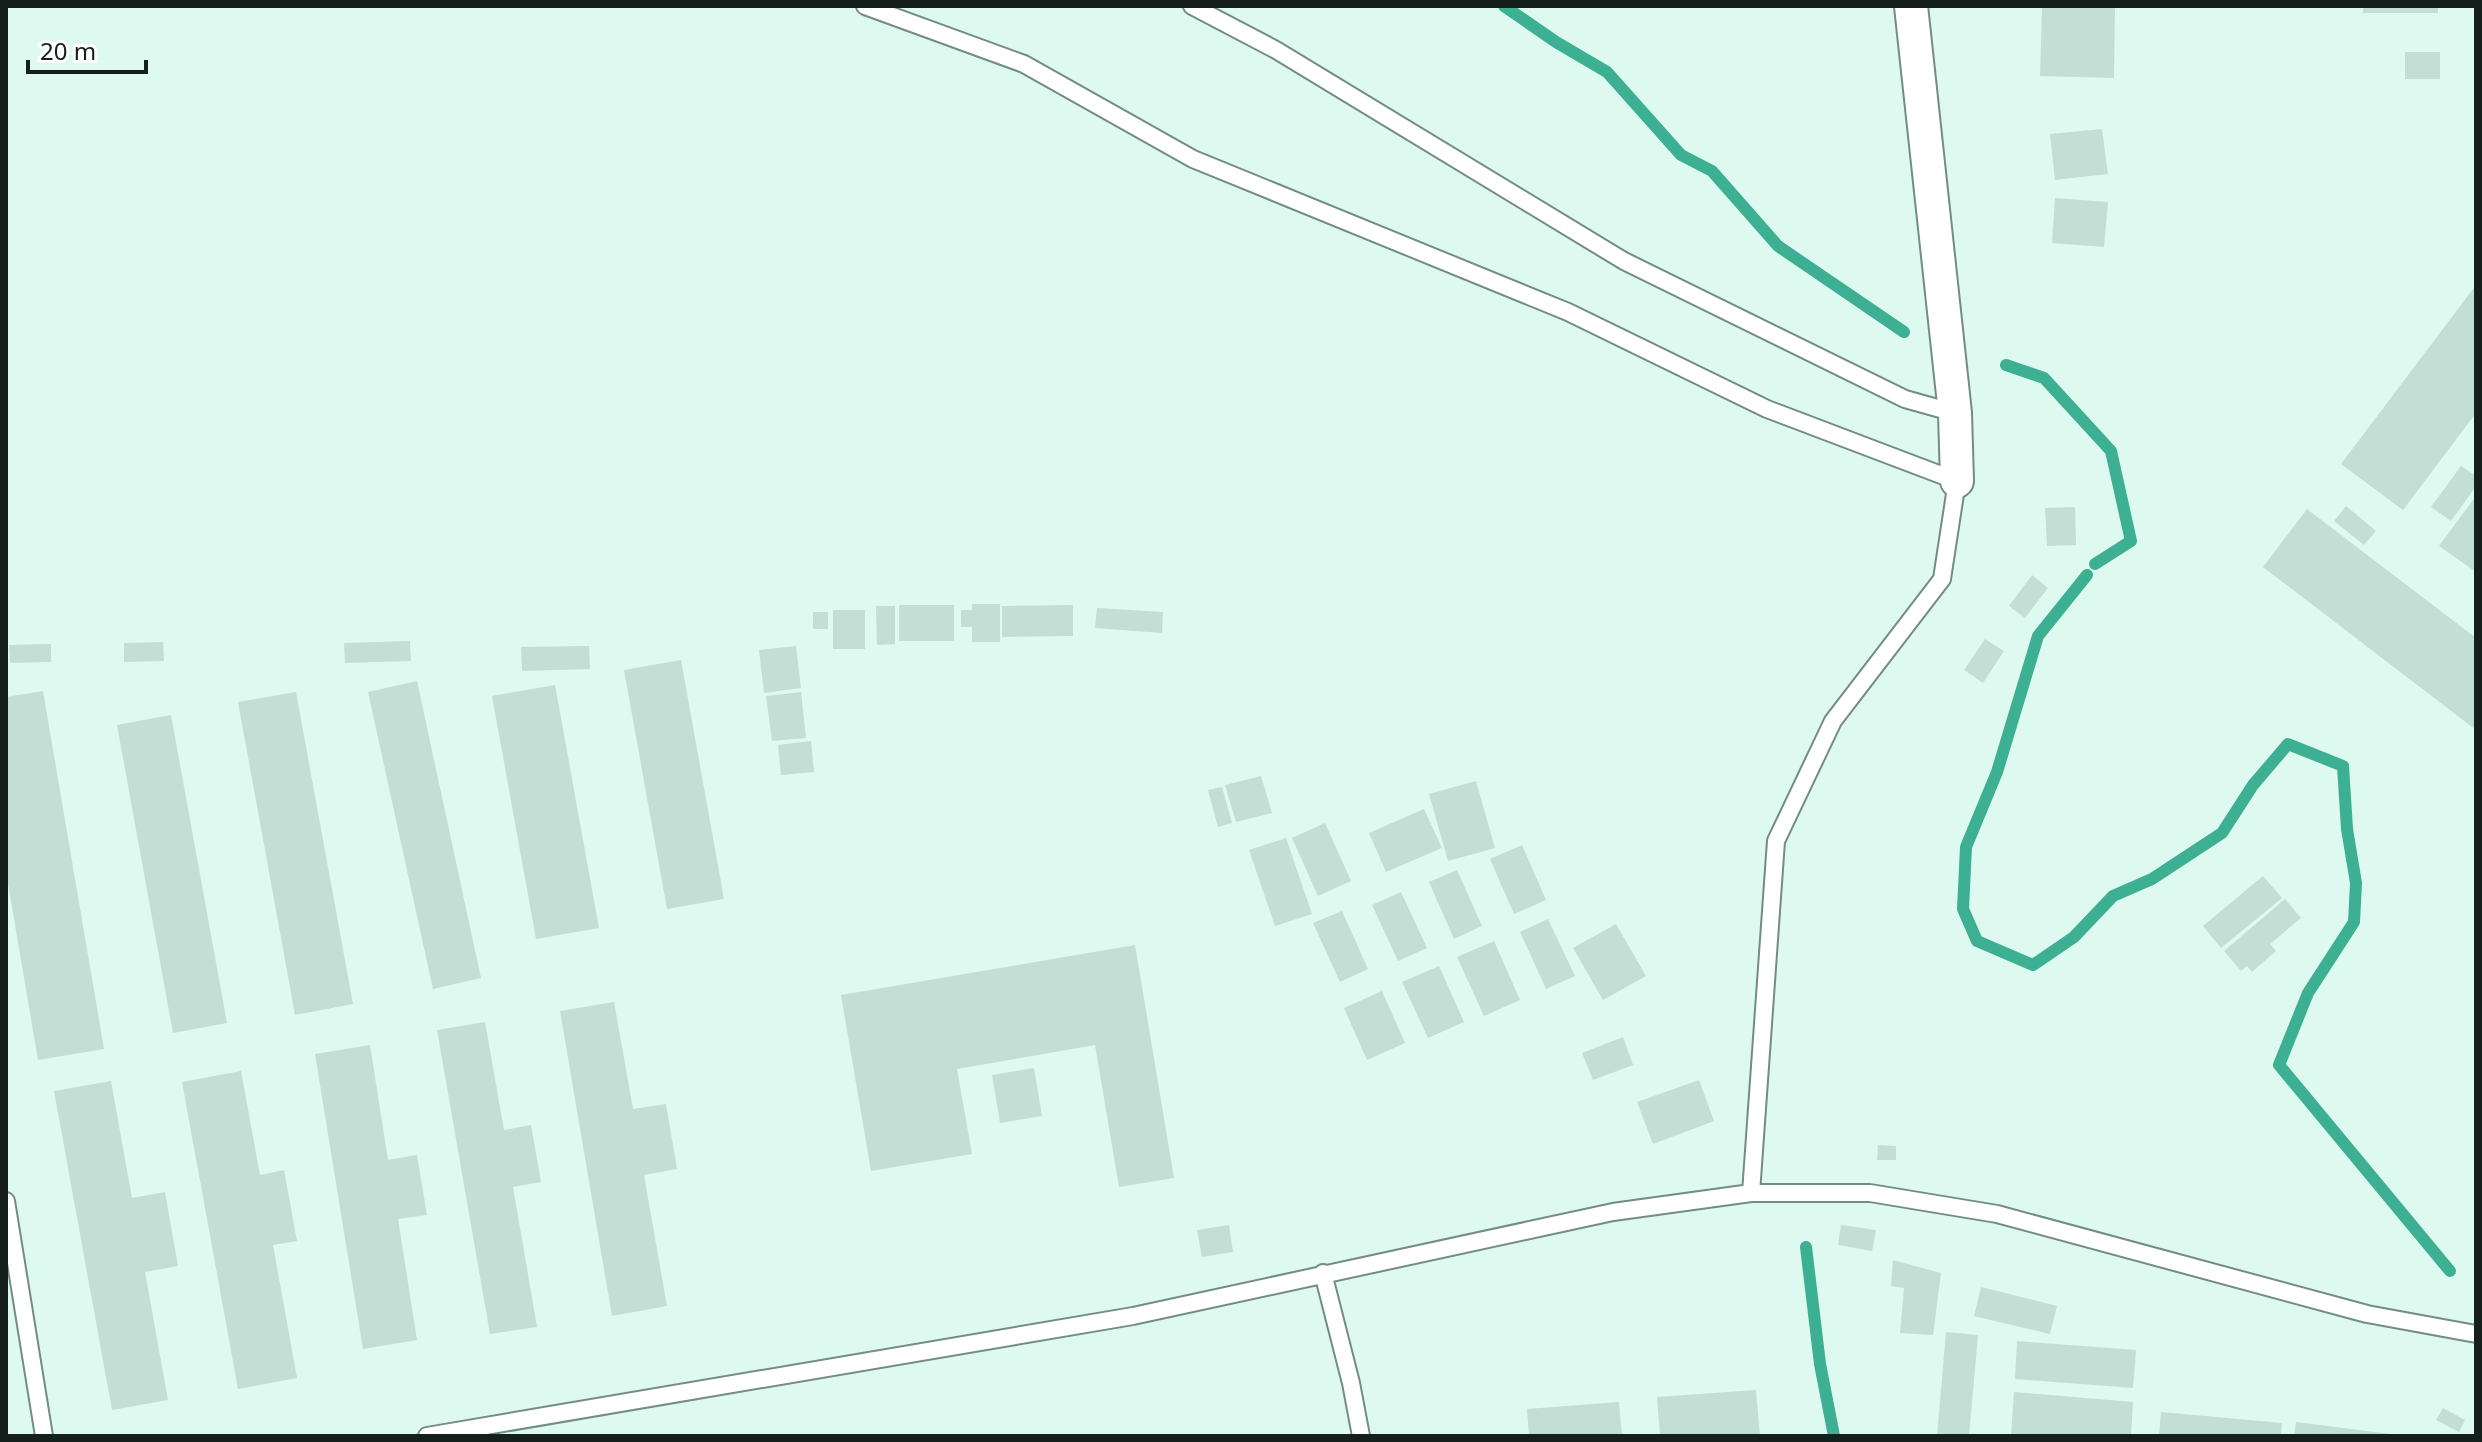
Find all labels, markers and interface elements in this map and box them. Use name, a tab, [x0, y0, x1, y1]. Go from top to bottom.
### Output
scale bar	[28, 24, 146, 74]
text: 20 m	[40, 34, 96, 67]

